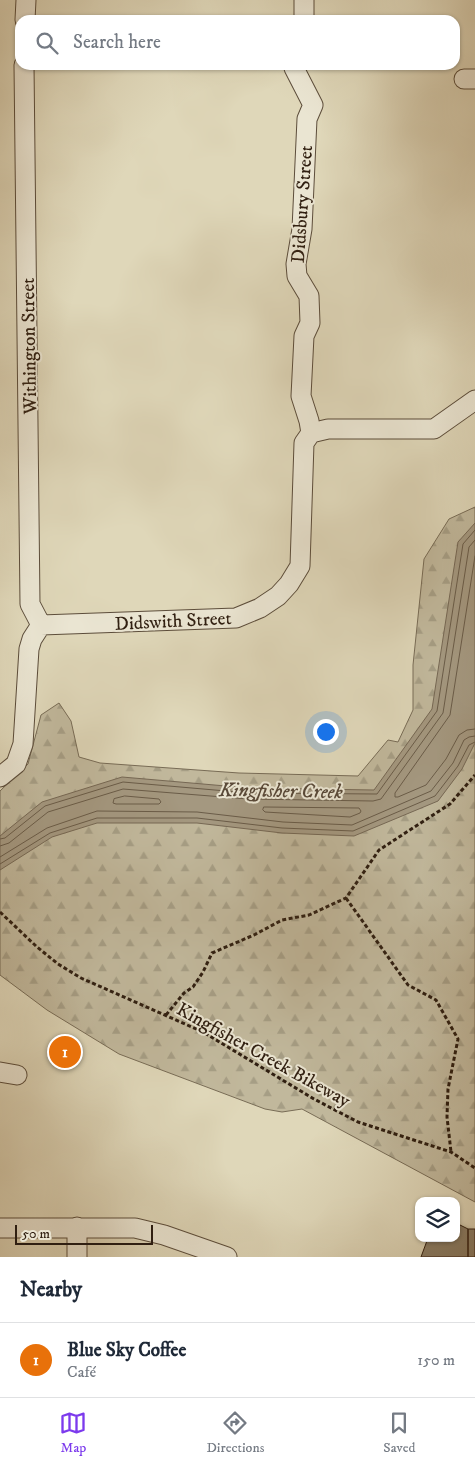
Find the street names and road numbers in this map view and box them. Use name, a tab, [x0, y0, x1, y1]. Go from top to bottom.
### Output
street label: Didsbury Street	[287, 144, 318, 264]
street label: Withington Street	[17, 277, 42, 415]
street label: Didswith Street	[114, 607, 232, 636]
street label: Kingfisher Creek Bikeway	[172, 998, 355, 1113]

